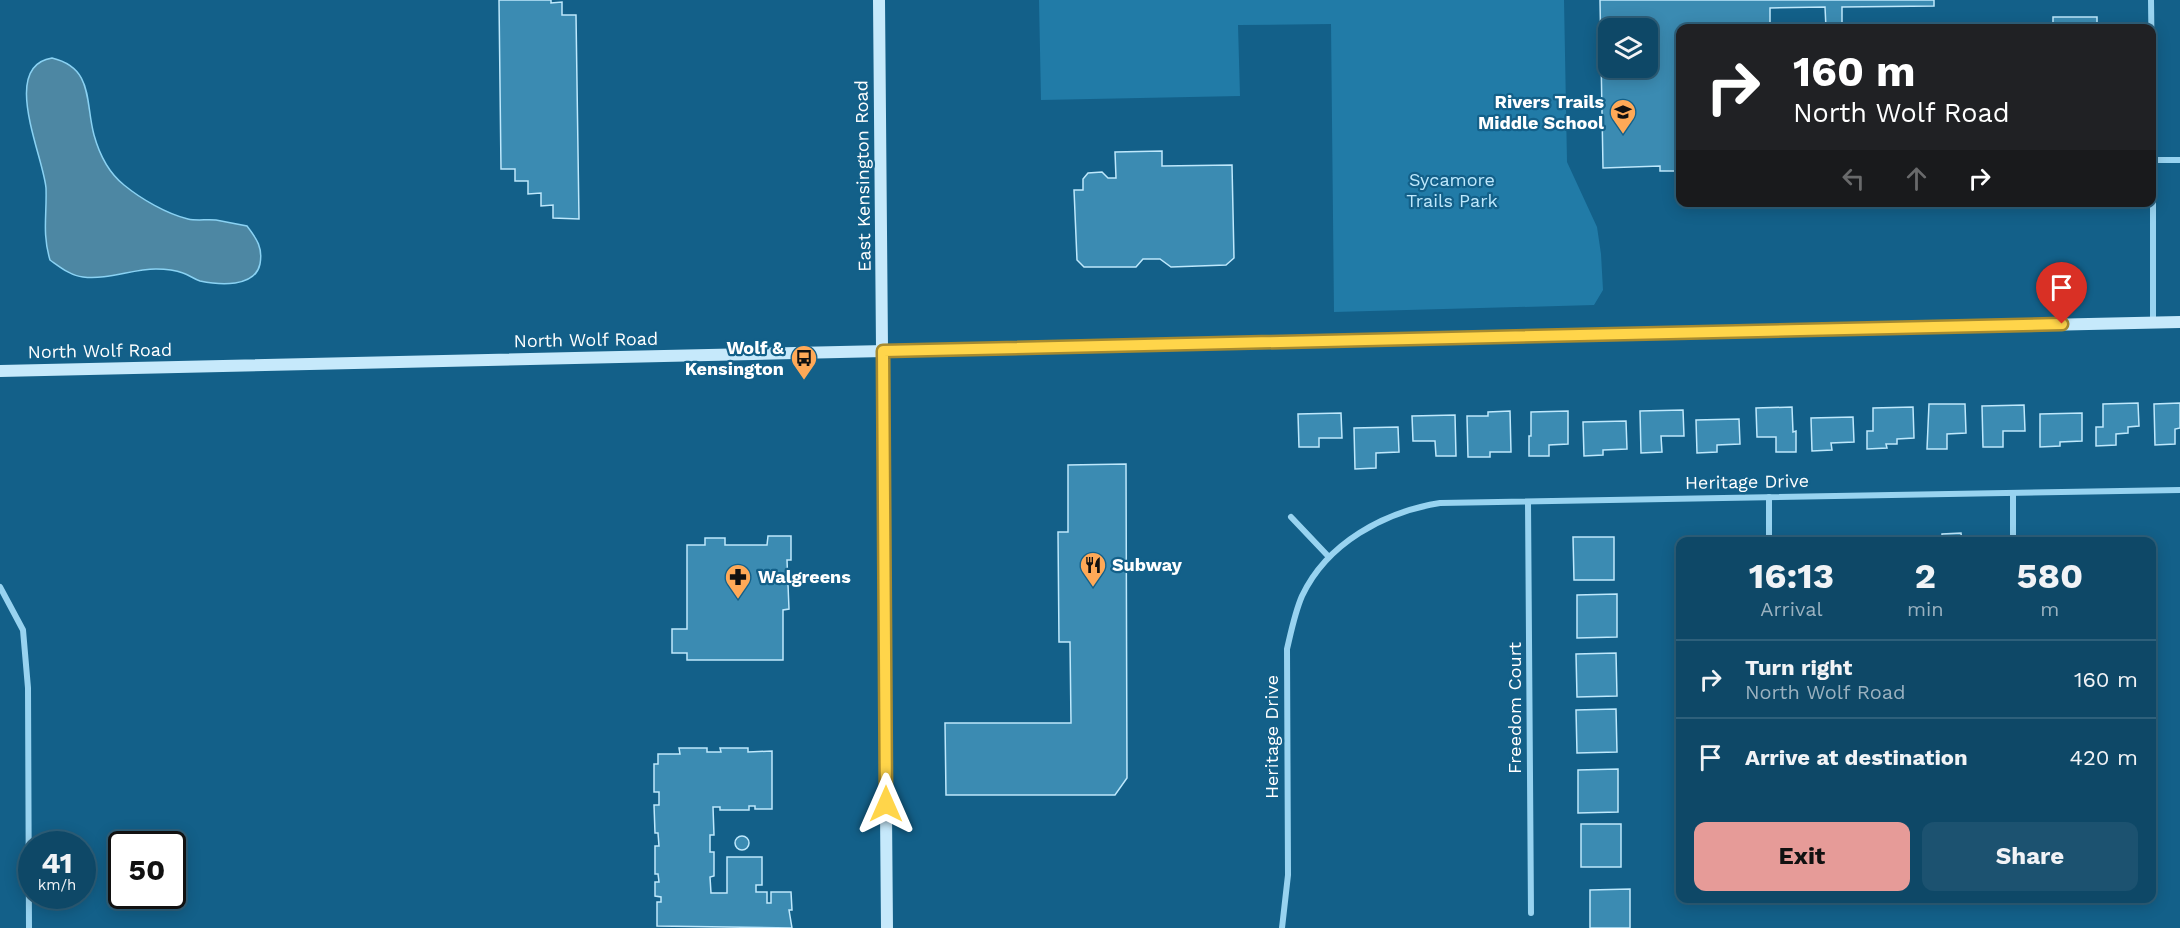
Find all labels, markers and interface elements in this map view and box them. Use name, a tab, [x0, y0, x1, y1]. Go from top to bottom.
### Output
map controls	[1598, 18, 1658, 78]
button: layers	[1598, 18, 1658, 78]
text: 160 m	[1793, 47, 1916, 96]
icon: right	[1694, 48, 1772, 126]
street label: East Kensington Road	[850, 80, 875, 272]
place label: Rivers Trails Middle School	[1478, 91, 1604, 133]
school or university icon: Rivers Trails Middle School	[1608, 97, 1638, 135]
text: North Wolf Road	[1793, 97, 2010, 129]
icon: left	[1837, 162, 1870, 195]
icon: ahead	[1900, 162, 1933, 195]
icon: right	[1963, 162, 1996, 195]
park label: Sycamore Trails Park	[1406, 169, 1498, 211]
pin	[2036, 262, 2087, 324]
icon: arrive	[2045, 271, 2078, 304]
street label: North Wolf Road	[514, 328, 658, 351]
place label: Wolf & Kensington	[685, 337, 784, 379]
street label: North Wolf Road	[28, 339, 172, 362]
bus stop icon: Wolf & Kensington	[789, 343, 819, 381]
street label: Heritage Drive	[1685, 470, 1809, 493]
restaurant icon: Subway	[1078, 550, 1108, 588]
place label: Subway	[1112, 554, 1183, 575]
text: 16:13	[1749, 555, 1834, 597]
text: 2	[1915, 555, 1936, 597]
text: 580	[2016, 555, 2083, 597]
pharmacy icon: Walgreens	[723, 562, 753, 600]
place label: Walgreens	[758, 566, 851, 587]
text: Arrival	[1760, 597, 1823, 621]
text: min	[1907, 597, 1944, 621]
text: m	[2040, 597, 2059, 621]
street label: Freedom Court	[1504, 642, 1525, 774]
text: Turn right	[1745, 655, 1852, 680]
icon: right	[1694, 663, 1727, 696]
text: 160 m	[2074, 667, 2138, 692]
street label: Heritage Drive	[1261, 675, 1282, 799]
text: North Wolf Road	[1745, 680, 1906, 704]
icon: arrive	[1694, 741, 1727, 774]
text: Arrive at destination	[1745, 745, 1968, 770]
text: 420 m	[2070, 745, 2138, 770]
position arrow	[854, 772, 918, 836]
button: Exit	[1694, 822, 1910, 891]
button: Share	[1922, 822, 2138, 891]
speed limit sign: 50	[108, 831, 186, 909]
text: 41	[41, 845, 73, 880]
text: km/h	[38, 876, 76, 894]

